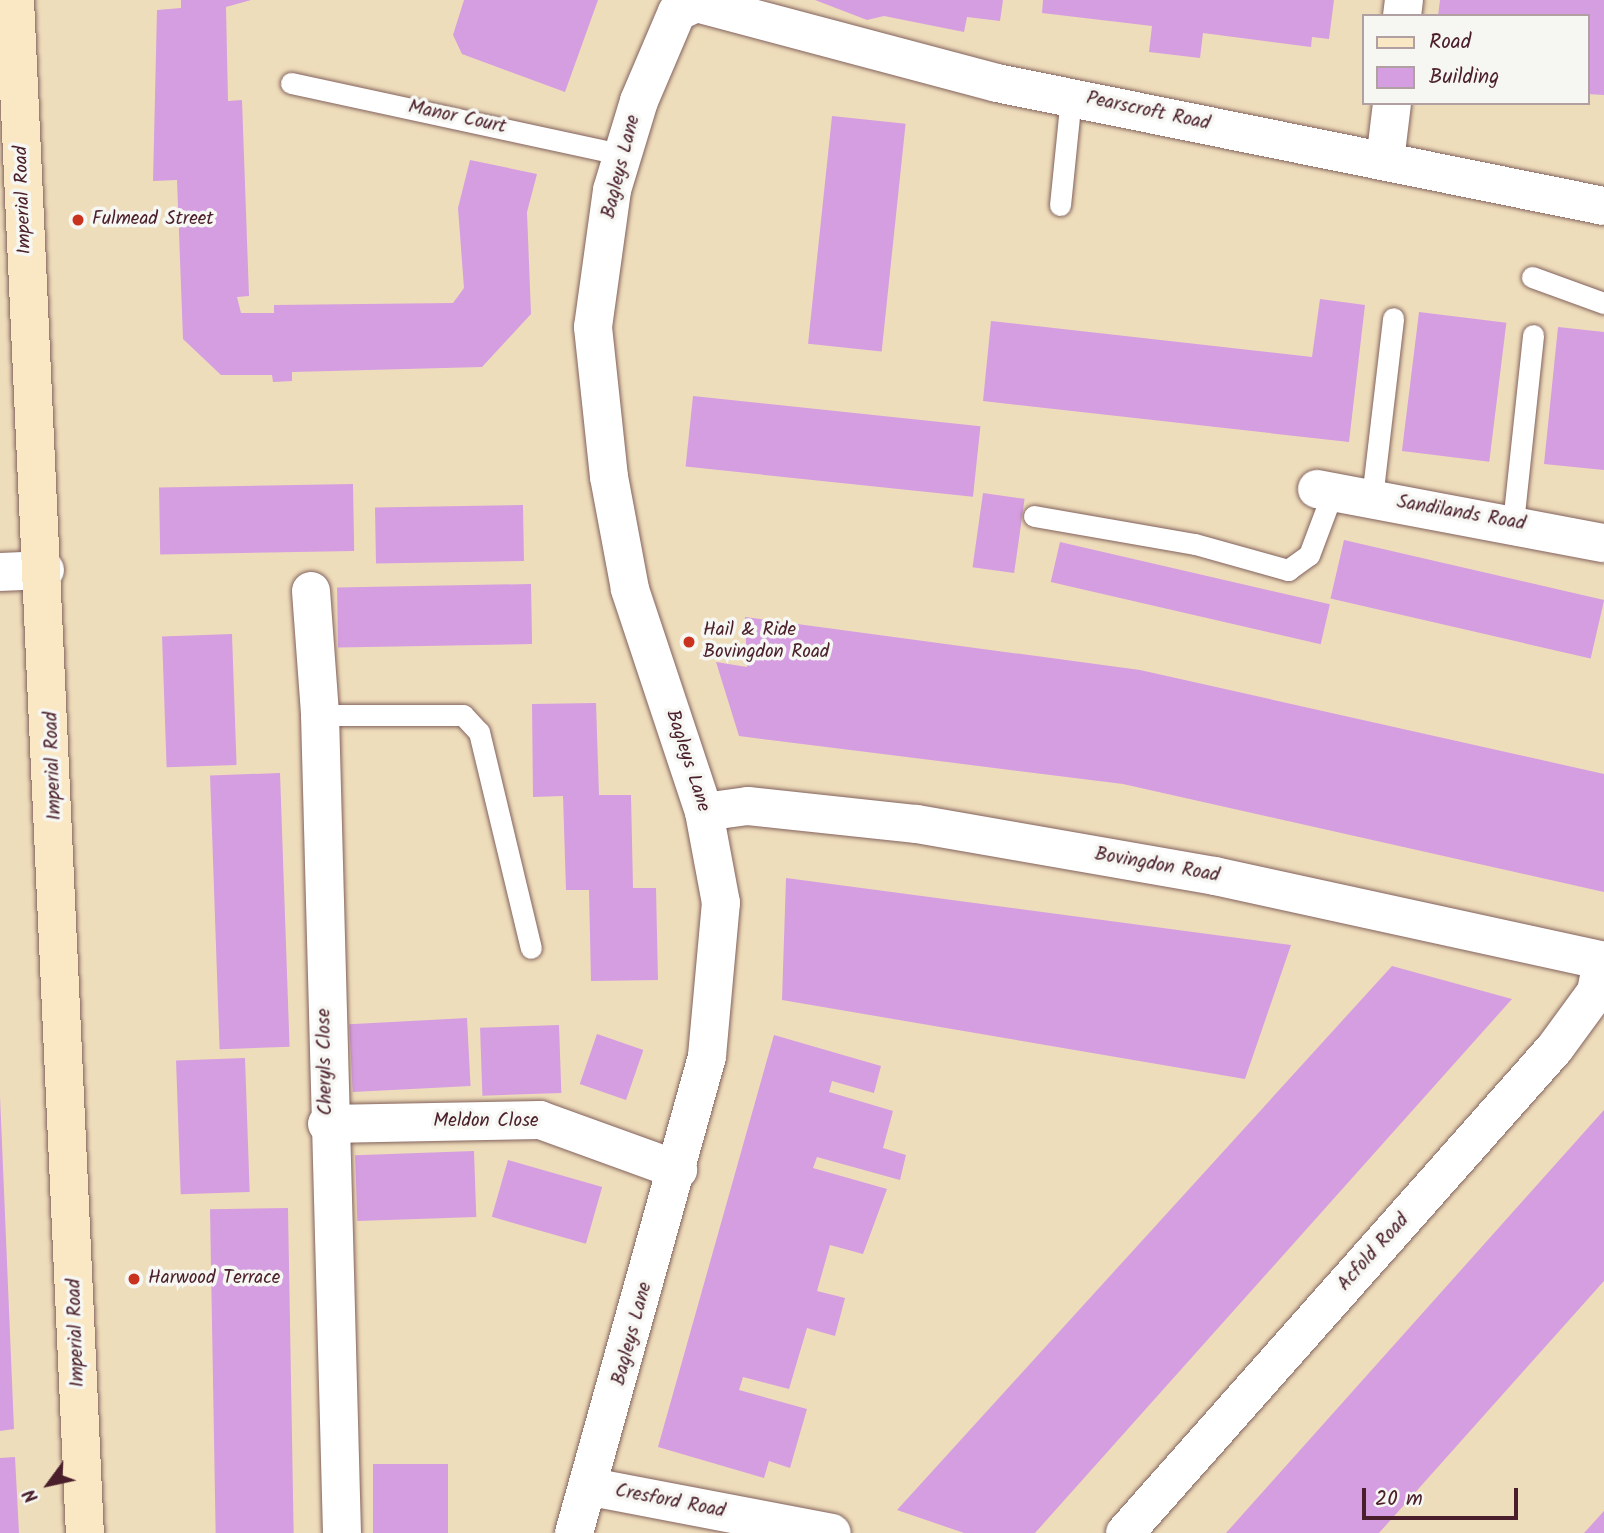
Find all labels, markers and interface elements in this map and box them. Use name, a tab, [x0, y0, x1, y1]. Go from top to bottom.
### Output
legend	[1362, 14, 1590, 105]
text: Road	[1429, 26, 1471, 59]
text: Building	[1429, 61, 1499, 94]
street label: Pearscroft Road	[1084, 88, 1212, 136]
street label: Manor Court	[406, 97, 508, 139]
street label: Bagleys Lane	[598, 113, 646, 221]
street label: Imperial Road	[11, 145, 37, 255]
place label: Fulmead Street	[92, 209, 214, 231]
marker: Fulmead Street	[70, 212, 86, 228]
street label: Sandilands Road	[1395, 491, 1527, 537]
place label: Hail & Ride Bovingdon Road	[703, 620, 829, 664]
marker: Hail & Ride Bovingdon Road	[681, 634, 697, 650]
street label: Bagleys Lane	[660, 707, 714, 815]
street label: Imperial Road	[41, 711, 67, 821]
street label: Bovingdon Road	[1093, 844, 1221, 888]
street label: Cheryls Close	[314, 1008, 338, 1116]
street label: Meldon Close	[433, 1111, 539, 1133]
street label: Acfold Road	[1334, 1210, 1414, 1296]
place label: Harwood Terrace	[148, 1268, 280, 1290]
marker: Harwood Terrace	[126, 1271, 142, 1287]
street label: Imperial Road	[64, 1278, 90, 1388]
street label: Bagleys Lane	[608, 1280, 658, 1388]
north arrow	[14, 1449, 84, 1519]
scale bar	[1366, 1474, 1522, 1518]
street label: Cresford Road	[613, 1480, 727, 1524]
text: N	[16, 1482, 47, 1509]
text: 20 m	[1375, 1483, 1423, 1516]

